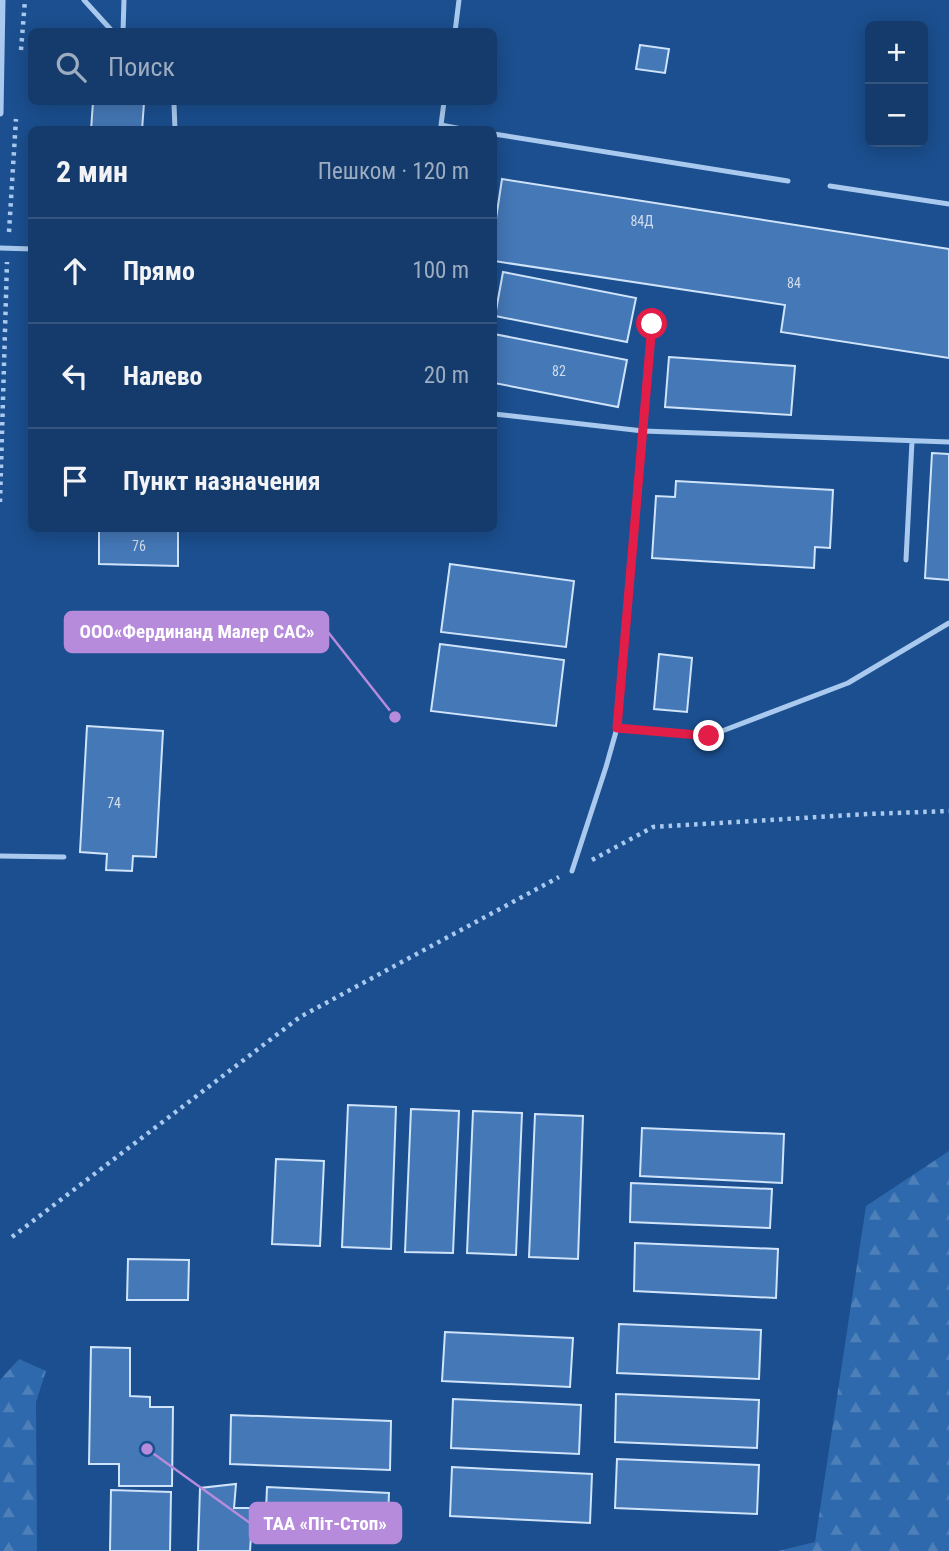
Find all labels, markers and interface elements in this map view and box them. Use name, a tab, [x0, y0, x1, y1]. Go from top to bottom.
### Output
map controls	[865, 21, 928, 147]
button: +	[865, 21, 928, 84]
search box	[28, 28, 497, 105]
icon: search	[52, 48, 90, 86]
text: Поиск	[108, 52, 175, 82]
button: −	[865, 84, 928, 147]
text: 2 мин	[56, 154, 128, 189]
text: Пешком · 120 m	[318, 158, 469, 185]
house number: 84Д	[630, 213, 654, 229]
icon: ahead	[56, 252, 94, 290]
text: Прямо	[123, 256, 195, 286]
text: 100 m	[412, 257, 469, 284]
house number: 84	[787, 275, 801, 291]
route start	[636, 308, 667, 339]
icon: left	[56, 357, 94, 395]
text: Налево	[123, 361, 203, 391]
text: 20 m	[424, 362, 469, 389]
house number: 82	[552, 363, 566, 379]
icon: arrive	[56, 462, 94, 500]
text: Пункт назначения	[123, 466, 321, 496]
house number: 76	[132, 538, 146, 554]
callout: ООО«Фердинанд Малер САС»	[65, 612, 328, 652]
text: ООО«Фердинанд Малер САС»	[79, 620, 315, 643]
route end	[693, 720, 724, 751]
house number: 74	[107, 795, 121, 811]
callout: ТАА «Піт-Стоп»	[250, 1503, 401, 1543]
text: ТАА «Піт-Стоп»	[263, 1512, 387, 1535]

